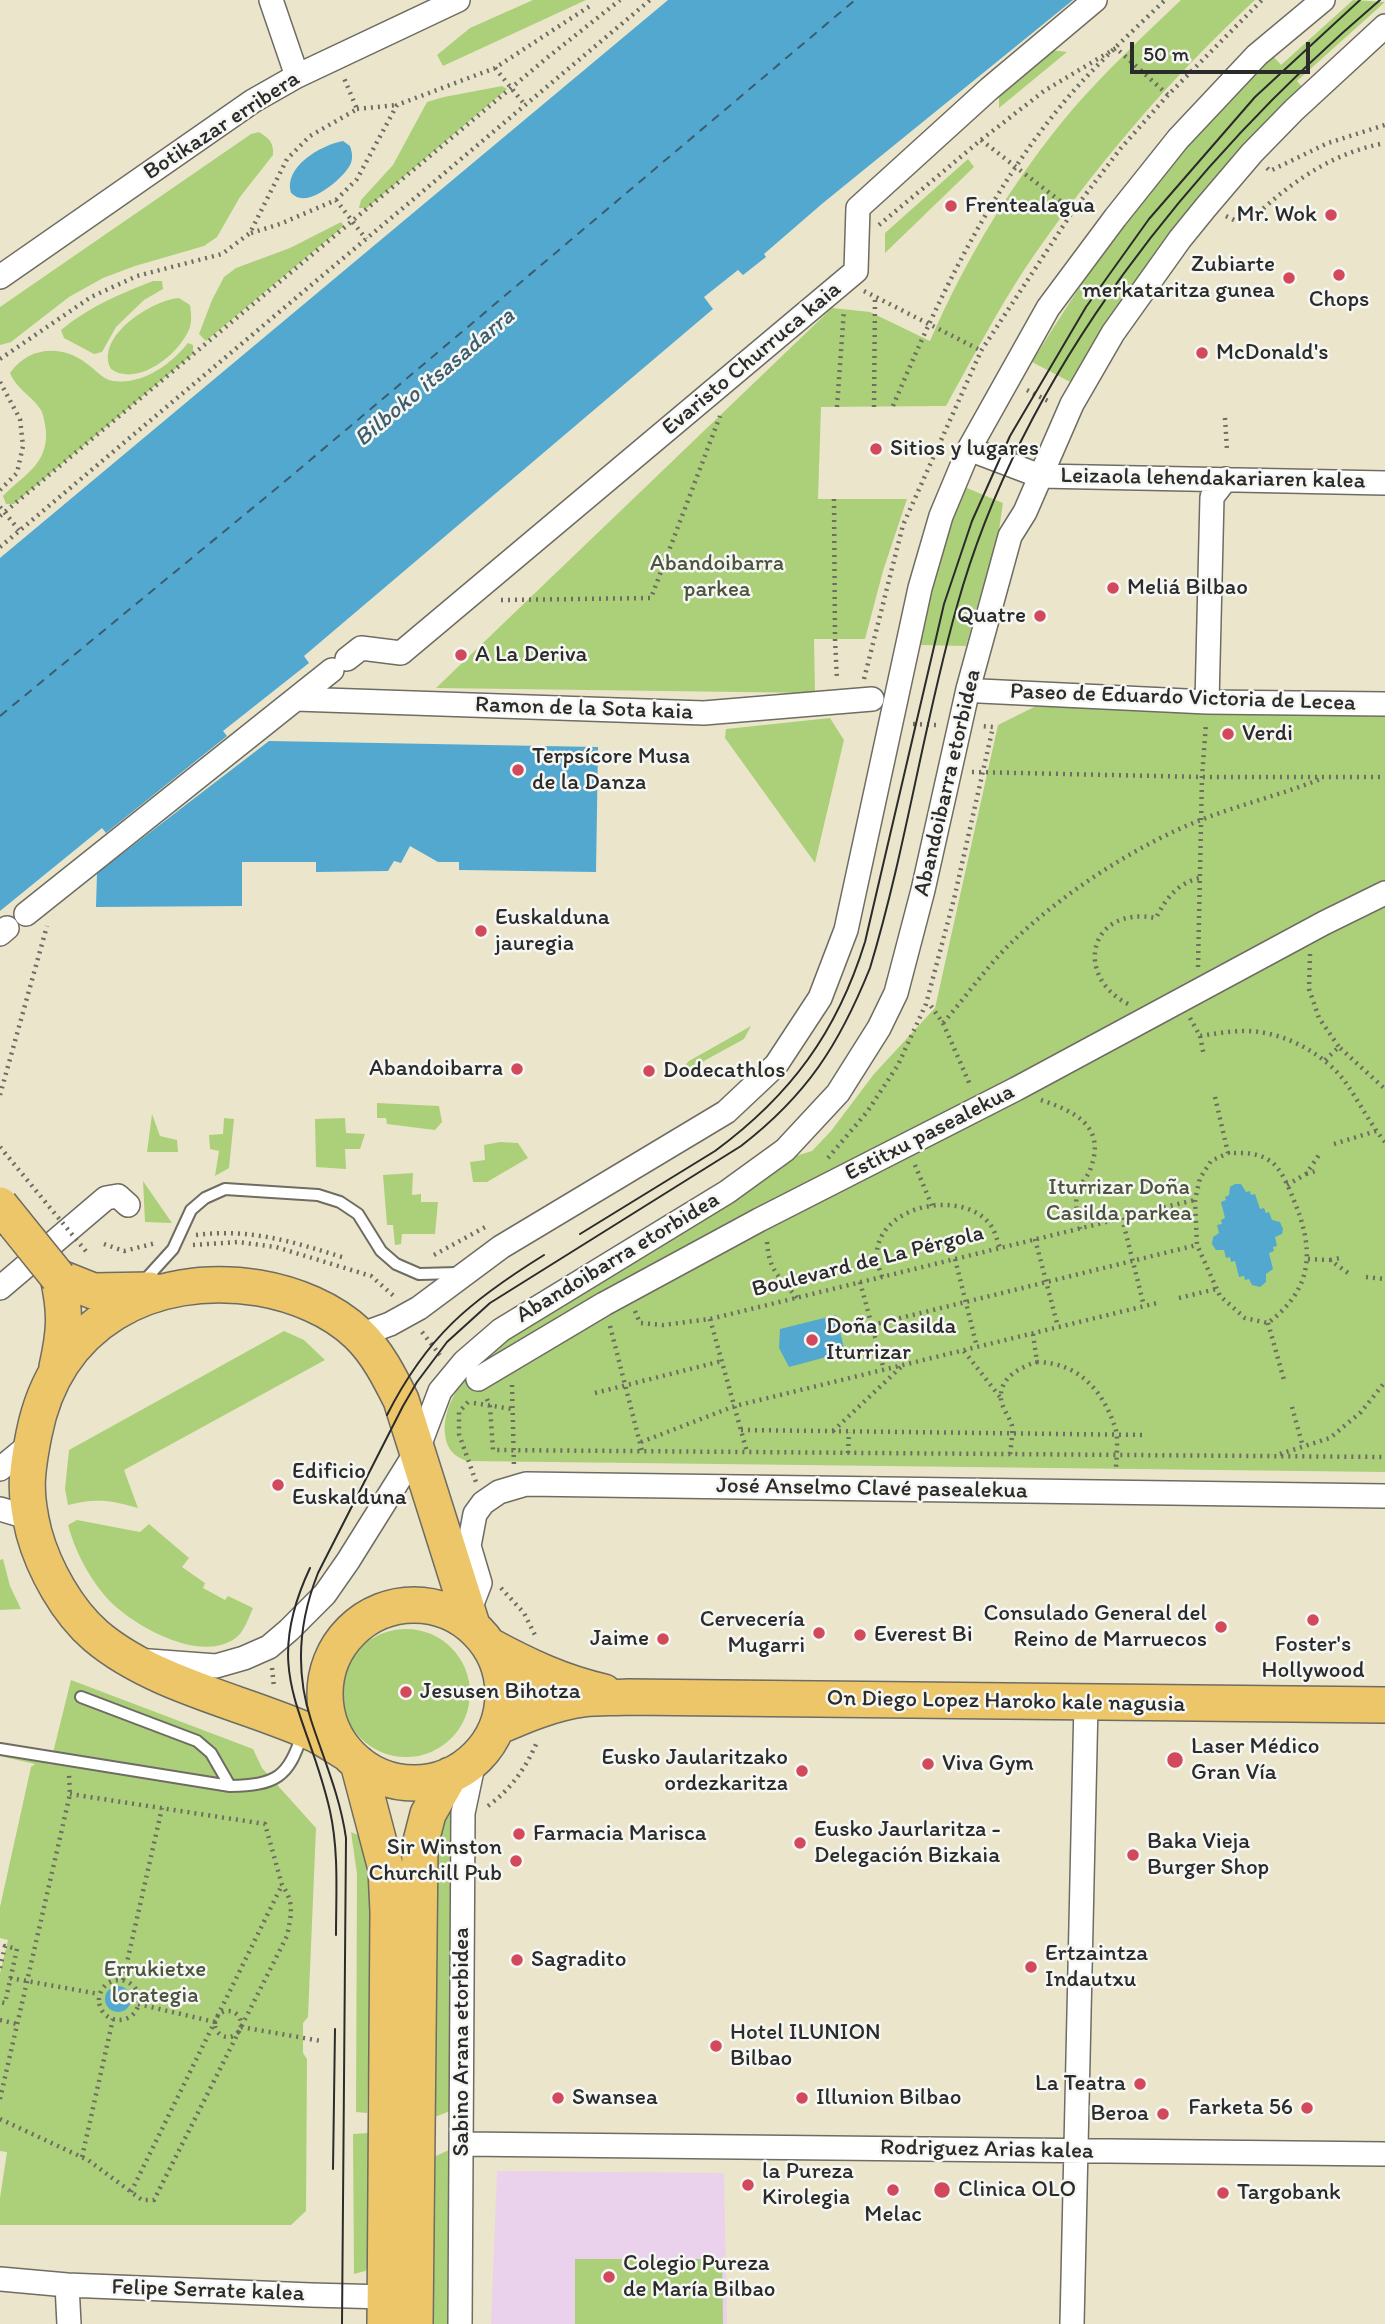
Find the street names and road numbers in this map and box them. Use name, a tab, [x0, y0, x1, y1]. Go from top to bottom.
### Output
street label: Botikazar erribera	[139, 65, 305, 187]
street label: Evaristo Churruca kaia	[657, 276, 847, 442]
street label: Leizaola lehendakariaren kalea	[1060, 463, 1366, 495]
street label: Abandoibarra etorbidea	[908, 667, 988, 899]
street label: Paseo de Eduardo Victoria de Lecea	[1010, 678, 1356, 718]
street label: Ramon de la Sota kaia	[475, 691, 693, 727]
street label: Estitxu pasealekua	[841, 1078, 1019, 1188]
street label: Abandoibarra etorbidea	[512, 1186, 724, 1330]
street label: Boulevard de La Pérgola	[749, 1220, 987, 1304]
street label: José Anselmo Clavé pasealekua	[716, 1472, 1028, 1506]
street label: On Diego Lopez Haroko kale nagusia	[826, 1685, 1186, 1719]
street label: Sabino Arana etorbidea	[448, 1927, 476, 2157]
street label: Rodriguez Arias kalea	[880, 2134, 1094, 2166]
street label: Felipe Serrate kalea	[111, 2274, 305, 2308]

